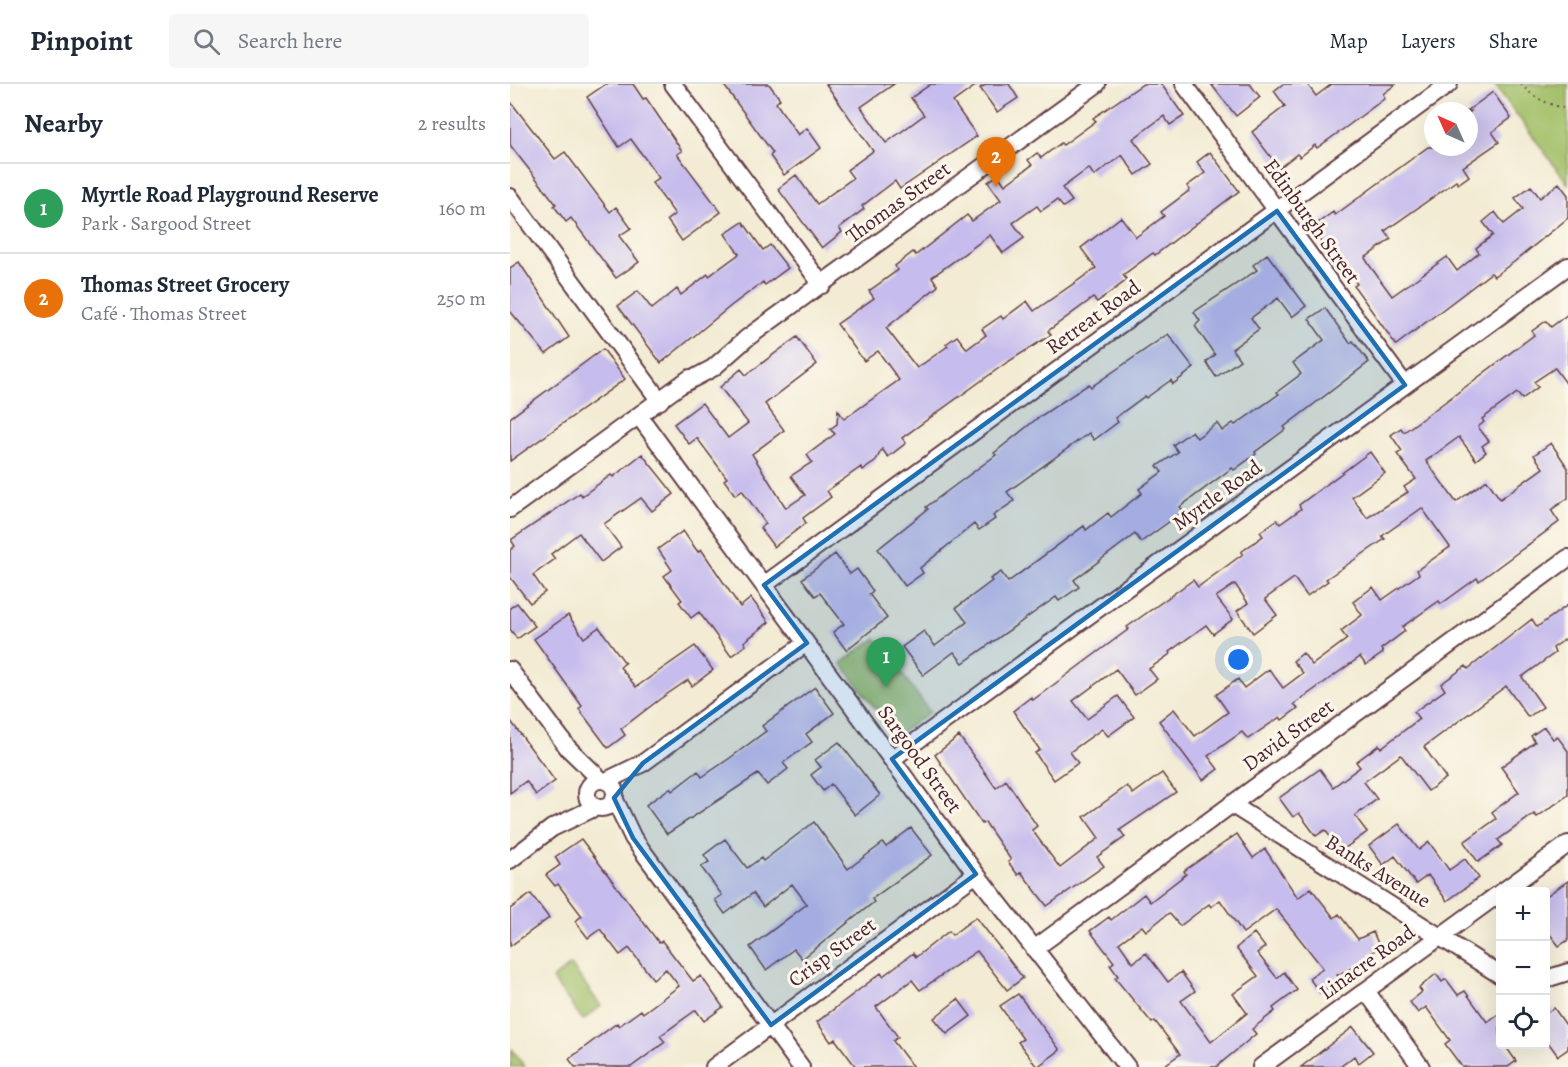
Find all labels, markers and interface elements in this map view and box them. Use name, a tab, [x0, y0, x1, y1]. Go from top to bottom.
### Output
search box	[169, 14, 589, 68]
text: Pinpoint	[30, 22, 133, 60]
icon: search	[190, 25, 223, 58]
text: Search here	[238, 26, 342, 56]
text: Map	[1329, 27, 1368, 55]
text: Layers	[1401, 27, 1456, 55]
text: Share	[1489, 27, 1538, 55]
north arrow	[1424, 102, 1478, 156]
text: Nearby	[24, 106, 103, 141]
text: 2 results	[418, 110, 486, 137]
pin: 2	[976, 138, 1016, 187]
street label: Edinburgh Street	[1257, 153, 1367, 289]
street label: Thomas Street	[840, 155, 956, 249]
text: Myrtle Road Playground Reserve	[81, 180, 379, 210]
text: 1	[40, 195, 47, 222]
text: 160 m	[439, 195, 486, 222]
text: Park · Sargood Street	[81, 210, 251, 237]
text: Thomas Street Grocery	[81, 270, 289, 300]
street label: Retreat Road	[1040, 273, 1146, 361]
text: 2	[39, 285, 48, 312]
text: 250 m	[437, 285, 486, 312]
text: Café · Thomas Street	[81, 300, 247, 327]
street label: Myrtle Road	[1167, 453, 1268, 537]
pin: 1	[866, 638, 905, 687]
your location	[1224, 645, 1253, 674]
street label: David Street	[1237, 692, 1339, 778]
street label: Sargood Street	[871, 699, 969, 819]
street label: Banks Avenue	[1320, 827, 1436, 915]
map controls	[1496, 887, 1550, 1049]
button: +	[1496, 887, 1550, 941]
street label: Crisp Street	[782, 911, 882, 993]
street label: Linacre Road	[1314, 917, 1421, 1006]
button: −	[1496, 941, 1550, 995]
button: locate	[1496, 995, 1550, 1049]

